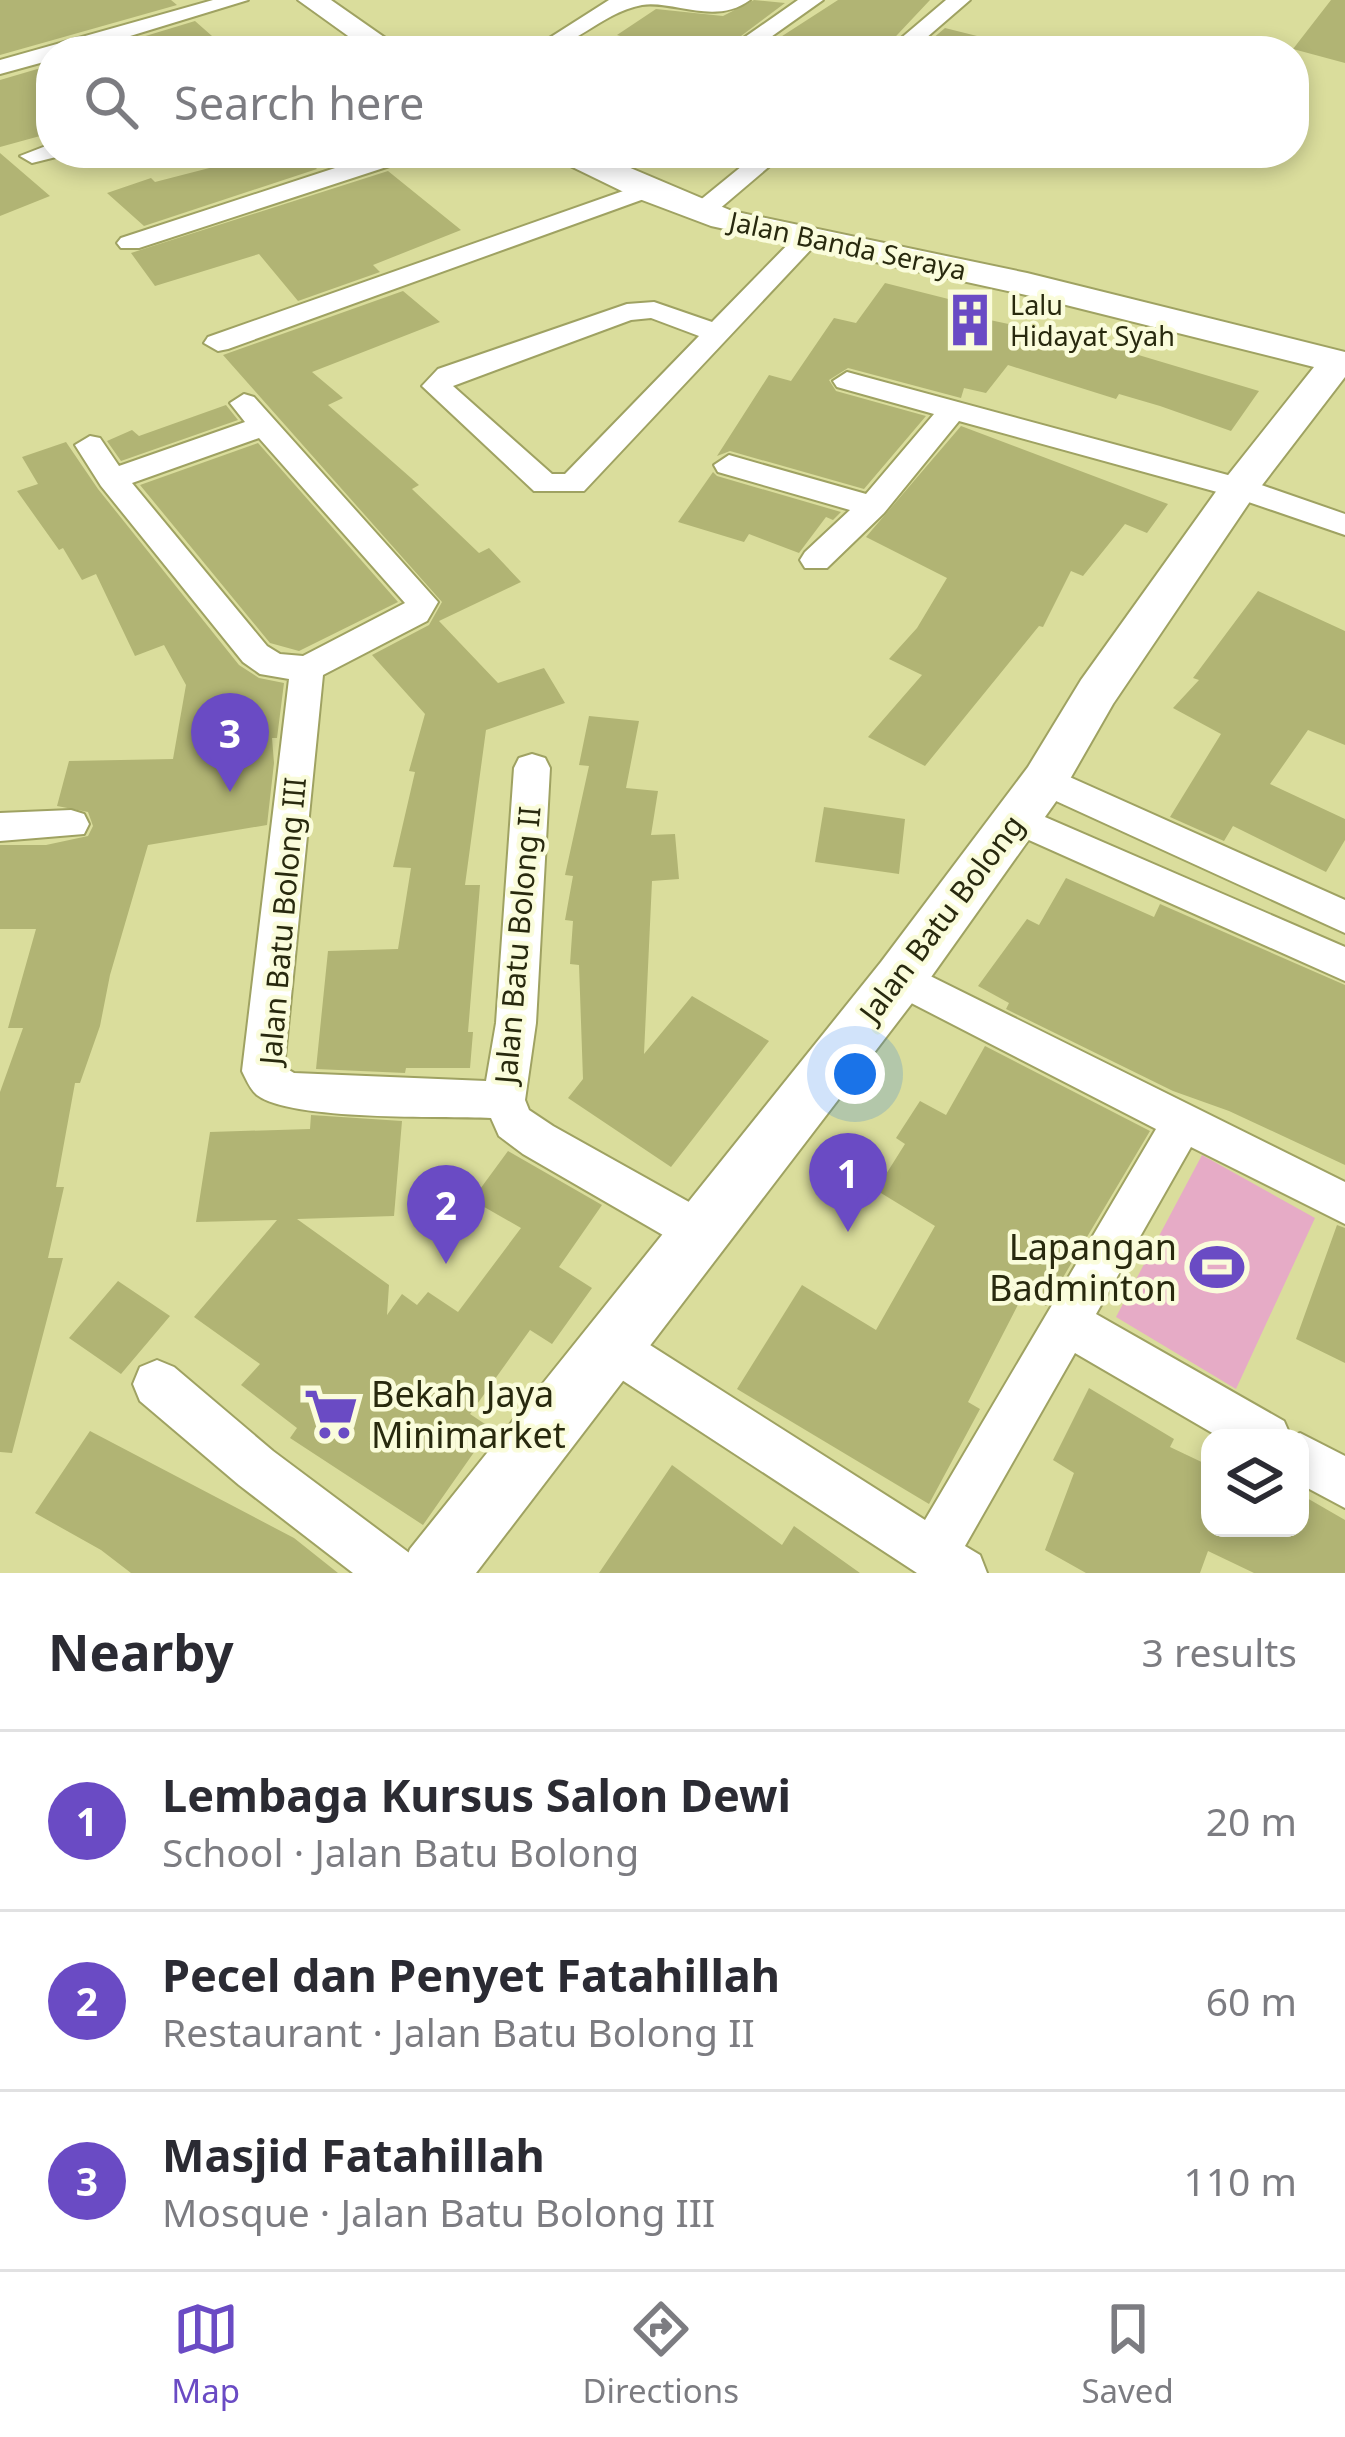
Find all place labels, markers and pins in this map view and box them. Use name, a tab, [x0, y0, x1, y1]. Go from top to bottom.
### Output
place label: Lalu Hidayat Syah	[1010, 286, 1175, 354]
building icon: Lalu Hidayat Syah	[941, 291, 999, 349]
pin: 3	[191, 693, 269, 792]
pin: 1	[809, 1133, 887, 1232]
pin: 2	[407, 1165, 485, 1264]
place label: Lapangan Badminton	[989, 1222, 1177, 1312]
sports icon: Lapangan Badminton	[1188, 1238, 1246, 1296]
place label: Bekah Jaya Minimarket	[371, 1369, 566, 1459]
supermarket icon: Bekah Jaya Minimarket	[302, 1385, 360, 1443]

